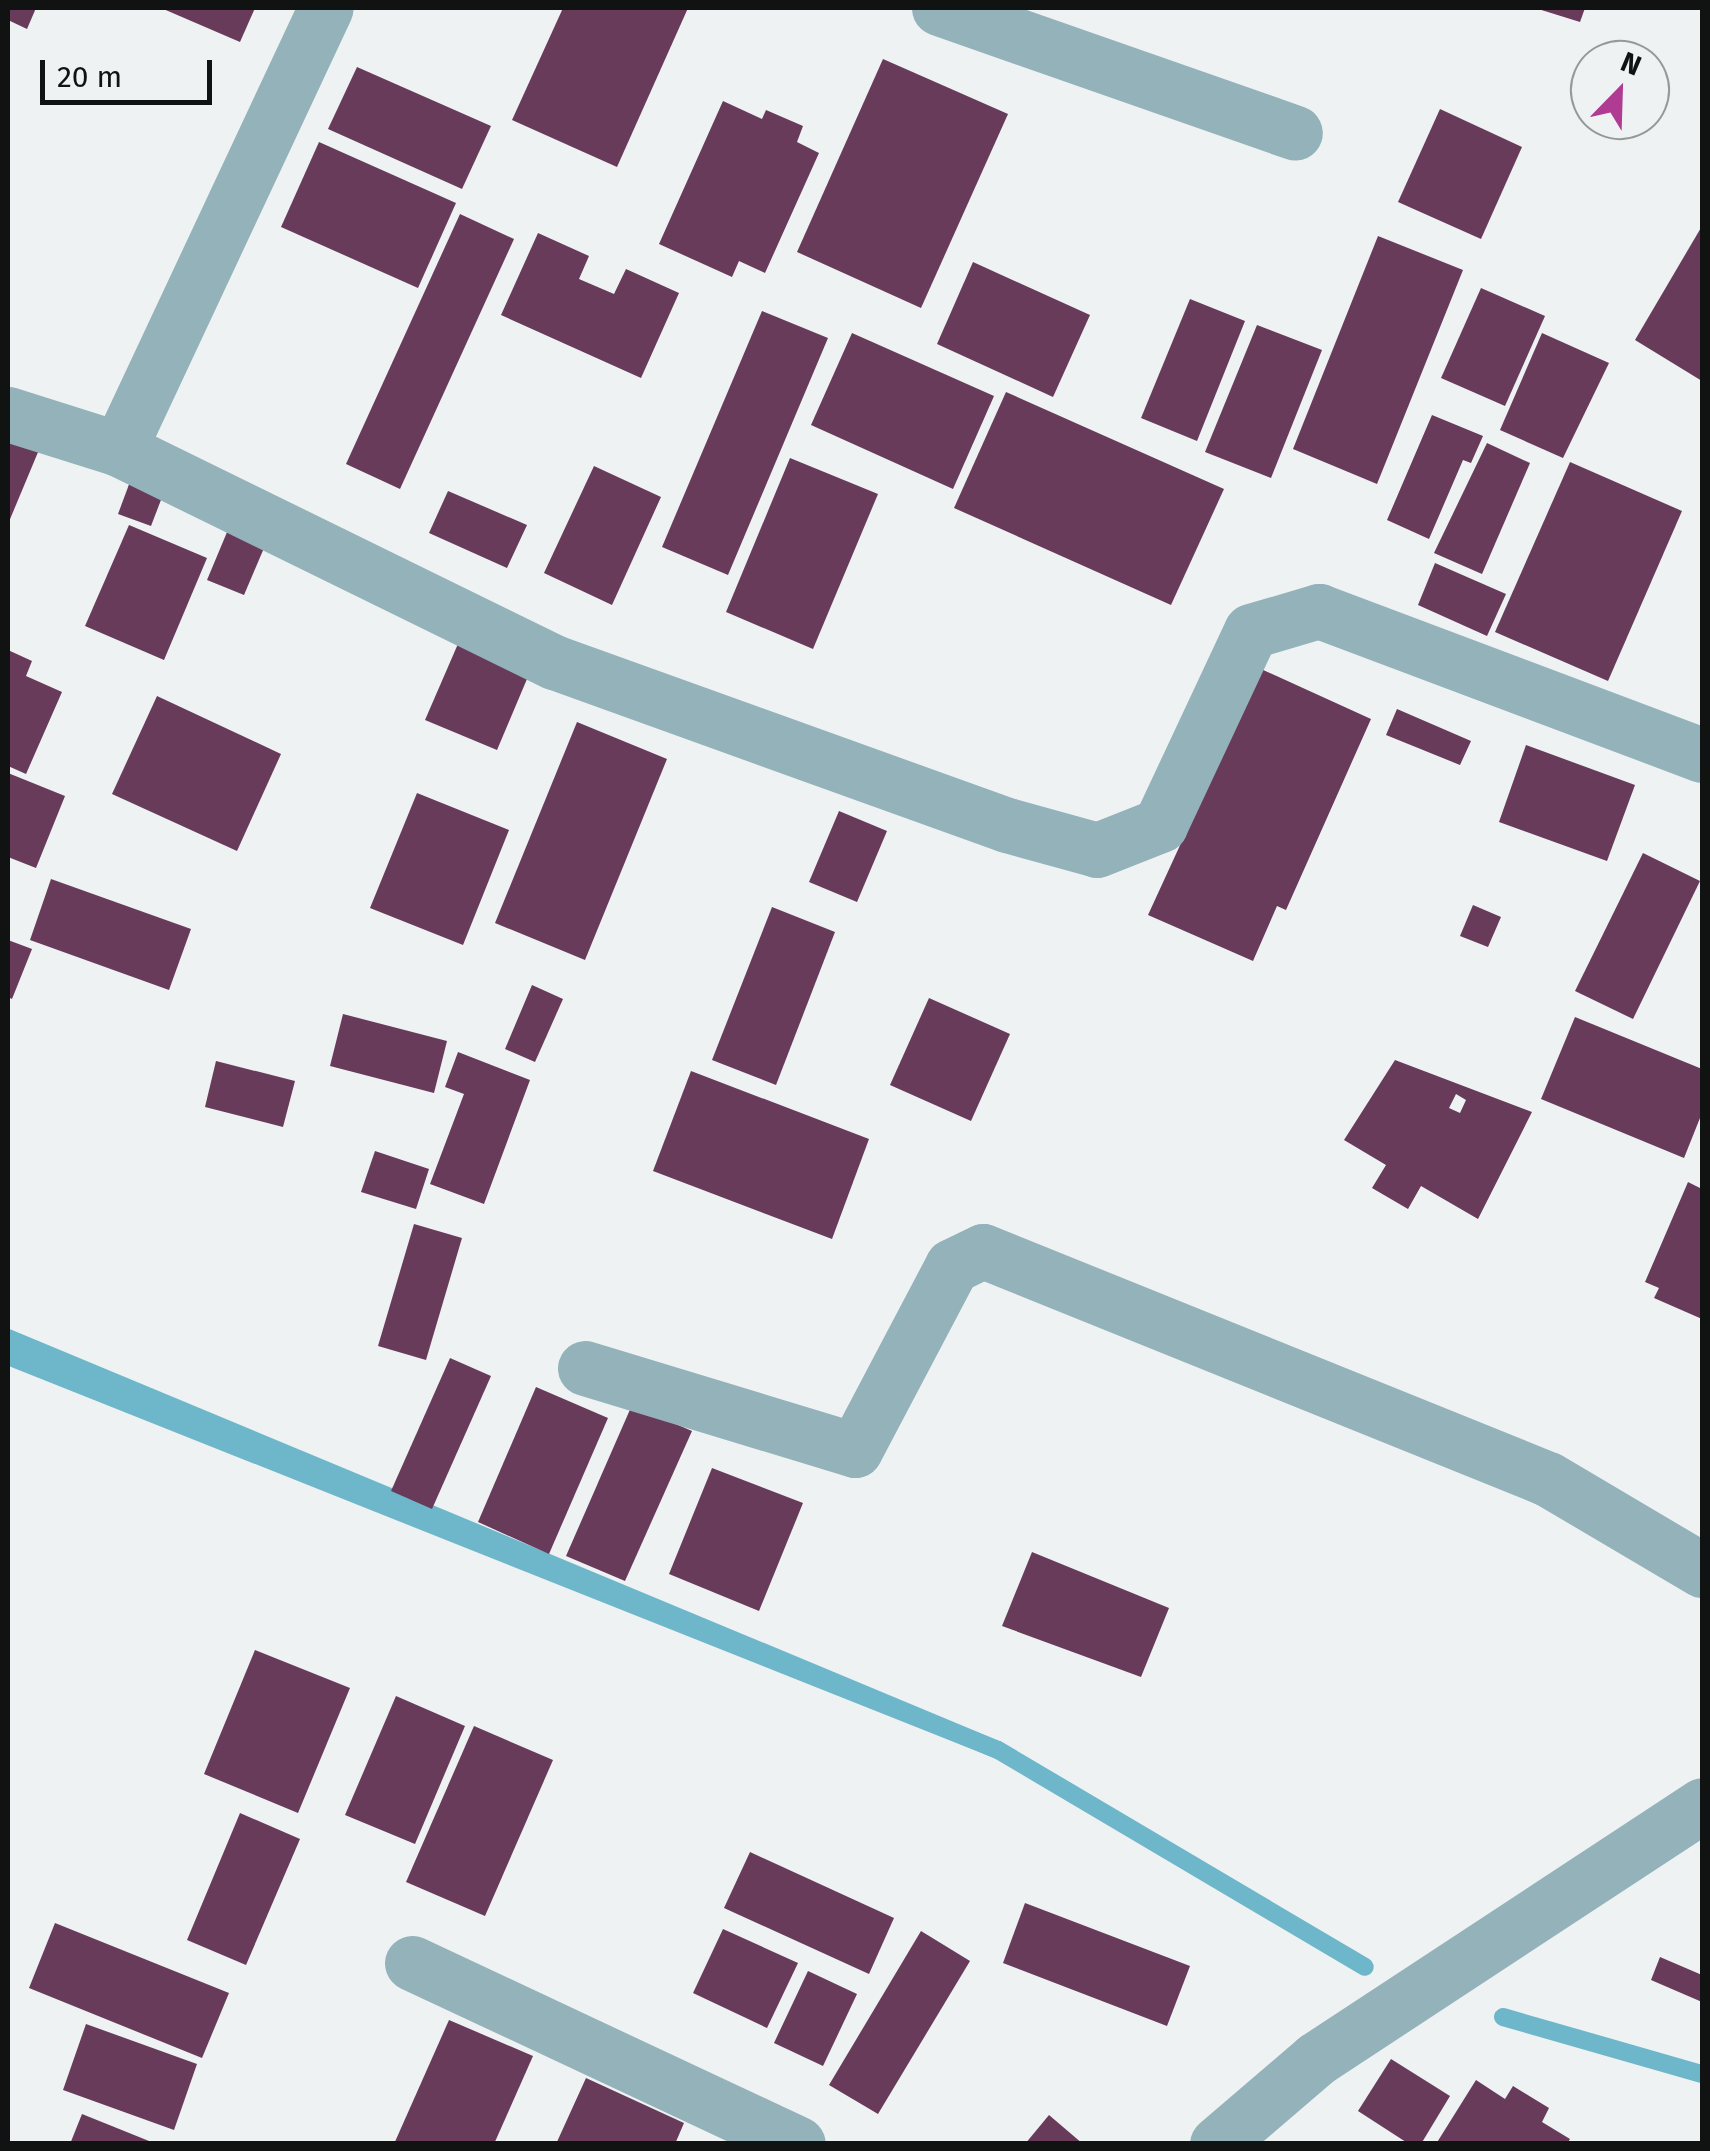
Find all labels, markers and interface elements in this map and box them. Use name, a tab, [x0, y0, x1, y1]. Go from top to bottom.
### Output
scale bar	[45, 40, 218, 102]
north arrow	[1570, 40, 1670, 140]
text: N	[1616, 45, 1646, 83]
text: 20 m	[57, 59, 122, 95]

